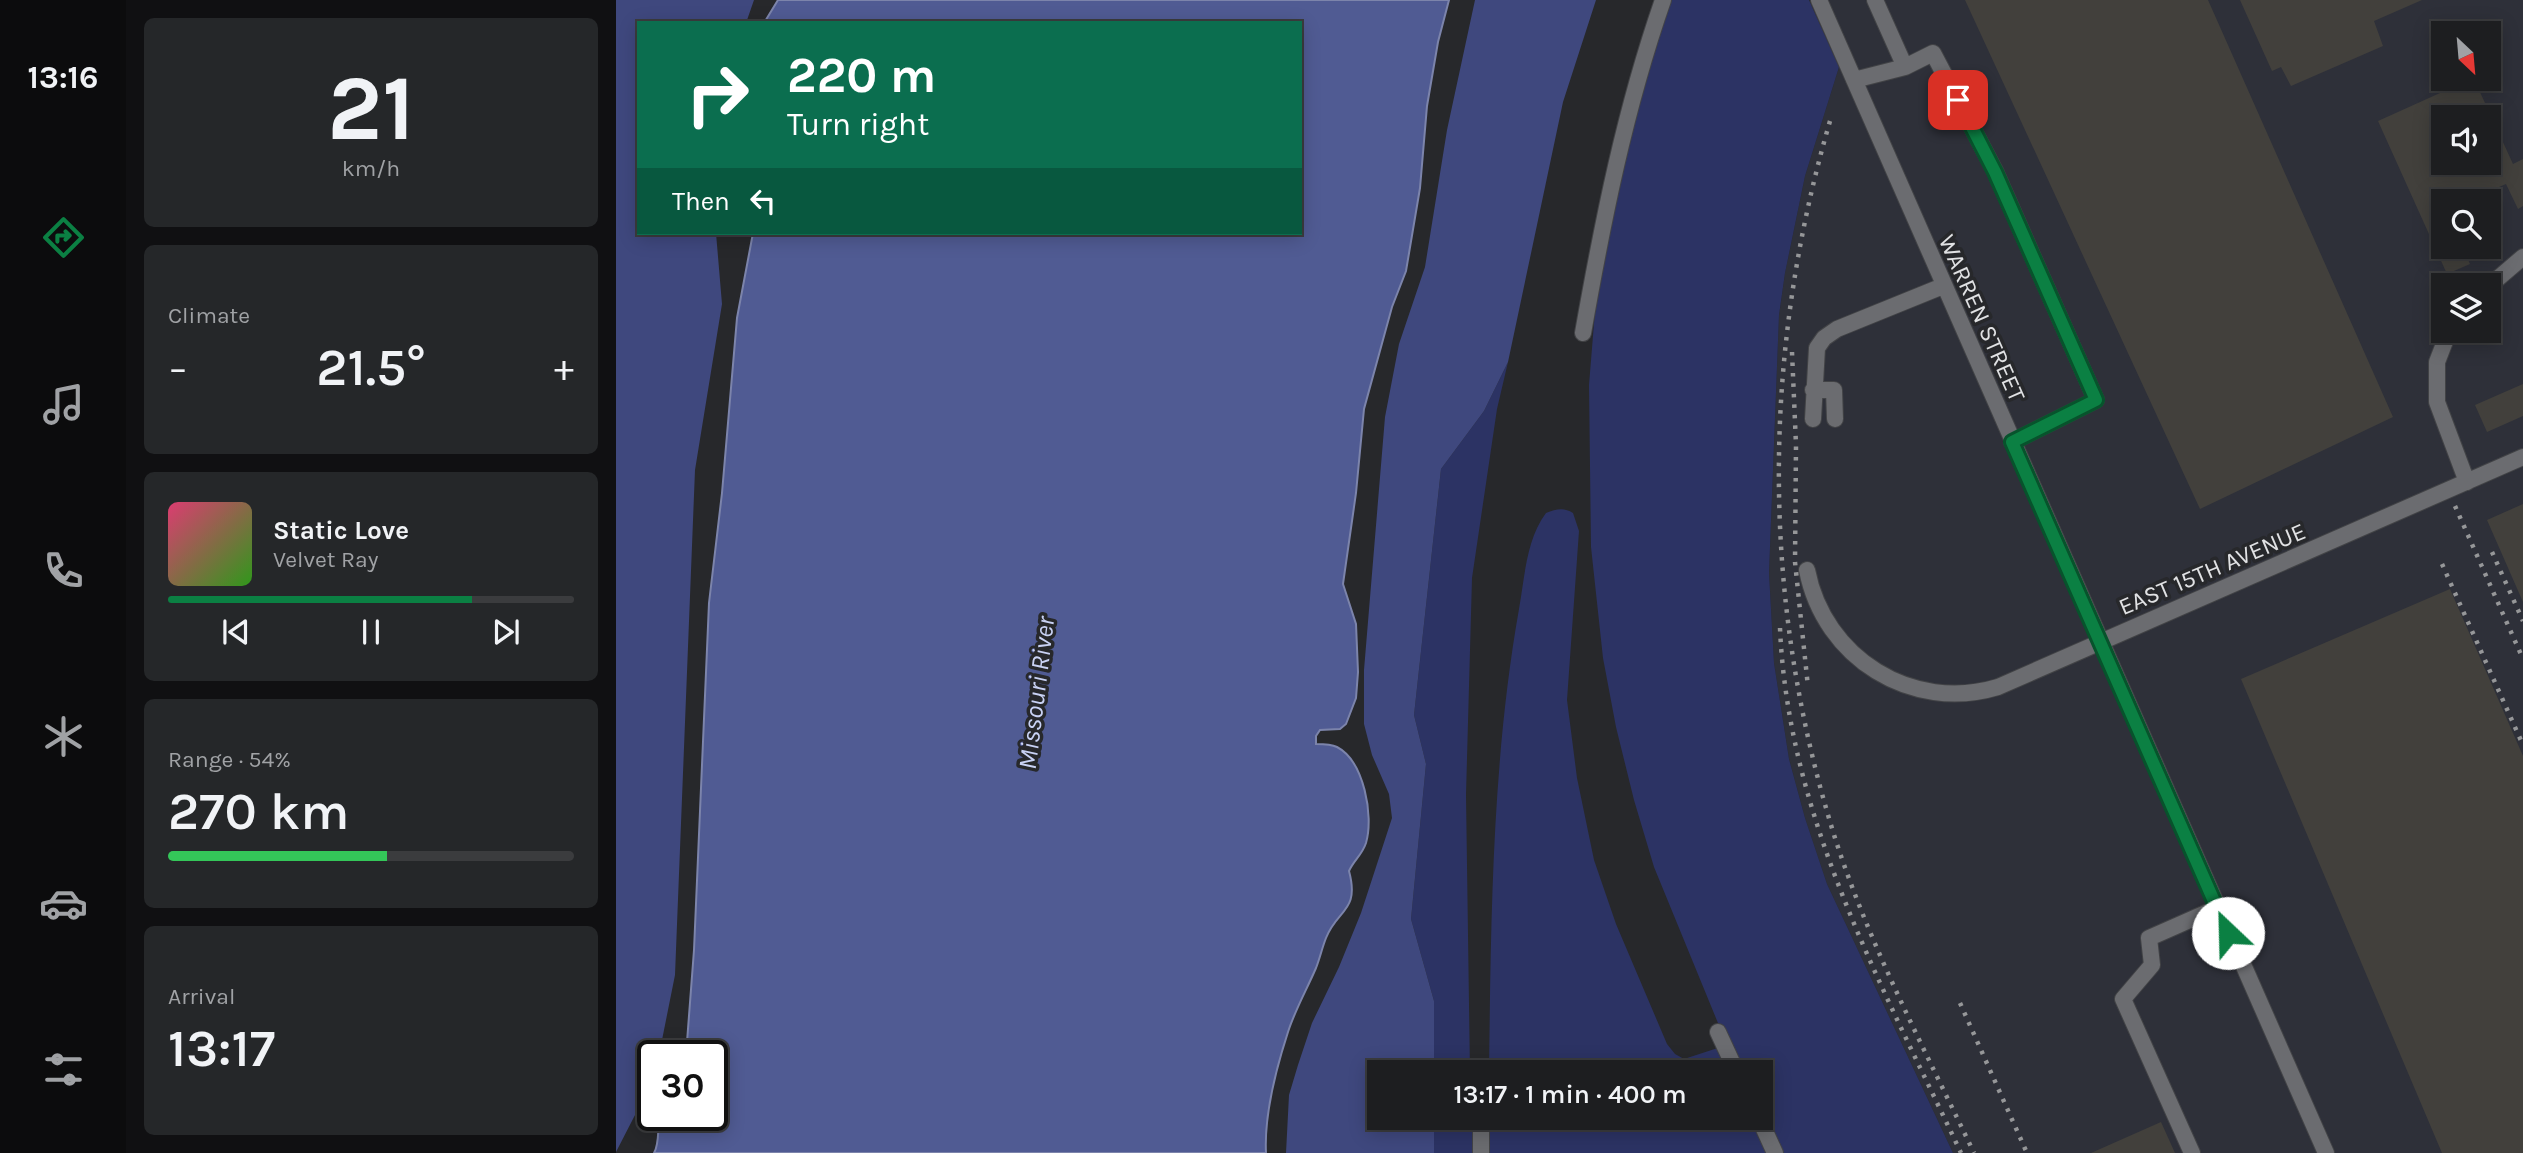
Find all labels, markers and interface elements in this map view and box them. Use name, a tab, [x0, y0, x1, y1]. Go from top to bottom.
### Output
north arrow	[2431, 21, 2501, 91]
map controls	[2431, 21, 2501, 343]
text: 220 m	[787, 47, 936, 104]
icon: right	[672, 49, 763, 140]
text: 21	[327, 56, 415, 162]
text: 13:16	[28, 59, 98, 96]
pin	[1928, 70, 1988, 130]
icon: arrive	[1939, 81, 1977, 119]
button: sound	[2431, 105, 2501, 175]
text: Turn right	[787, 106, 929, 143]
text: km/h	[342, 155, 400, 182]
icon: left	[744, 182, 782, 220]
text: Then	[672, 186, 730, 217]
button: search	[2431, 189, 2501, 259]
icon: directions	[39, 213, 88, 262]
street label: WARREN STREET	[1933, 230, 2031, 406]
button: layers	[2431, 273, 2501, 343]
text: Climate	[168, 302, 250, 329]
text: 21.5°	[316, 337, 426, 398]
text: −	[168, 346, 188, 391]
text: +	[554, 346, 574, 391]
icon: music	[39, 380, 88, 429]
text: Static Love	[273, 515, 409, 546]
street label: EAST 15TH AVENUE	[2114, 517, 2310, 621]
icon: phone	[39, 546, 88, 595]
text: Velvet Ray	[273, 546, 378, 573]
icon: previous	[217, 613, 255, 651]
icon: pause	[352, 613, 390, 651]
icon: next	[487, 613, 525, 651]
water label: Missouri River	[1012, 614, 1061, 771]
icon: climate	[39, 712, 88, 761]
text: Range · 54%	[168, 746, 291, 773]
text: 270 km	[168, 781, 349, 842]
icon: car	[39, 879, 88, 928]
position arrow	[2191, 896, 2265, 970]
text: Arrival	[168, 983, 235, 1010]
text: 13:17	[168, 1018, 275, 1079]
speed limit sign: 30	[637, 1040, 728, 1131]
icon: filters	[39, 1045, 88, 1094]
text: 13:17 · 1 min · 400 m	[1453, 1079, 1687, 1110]

